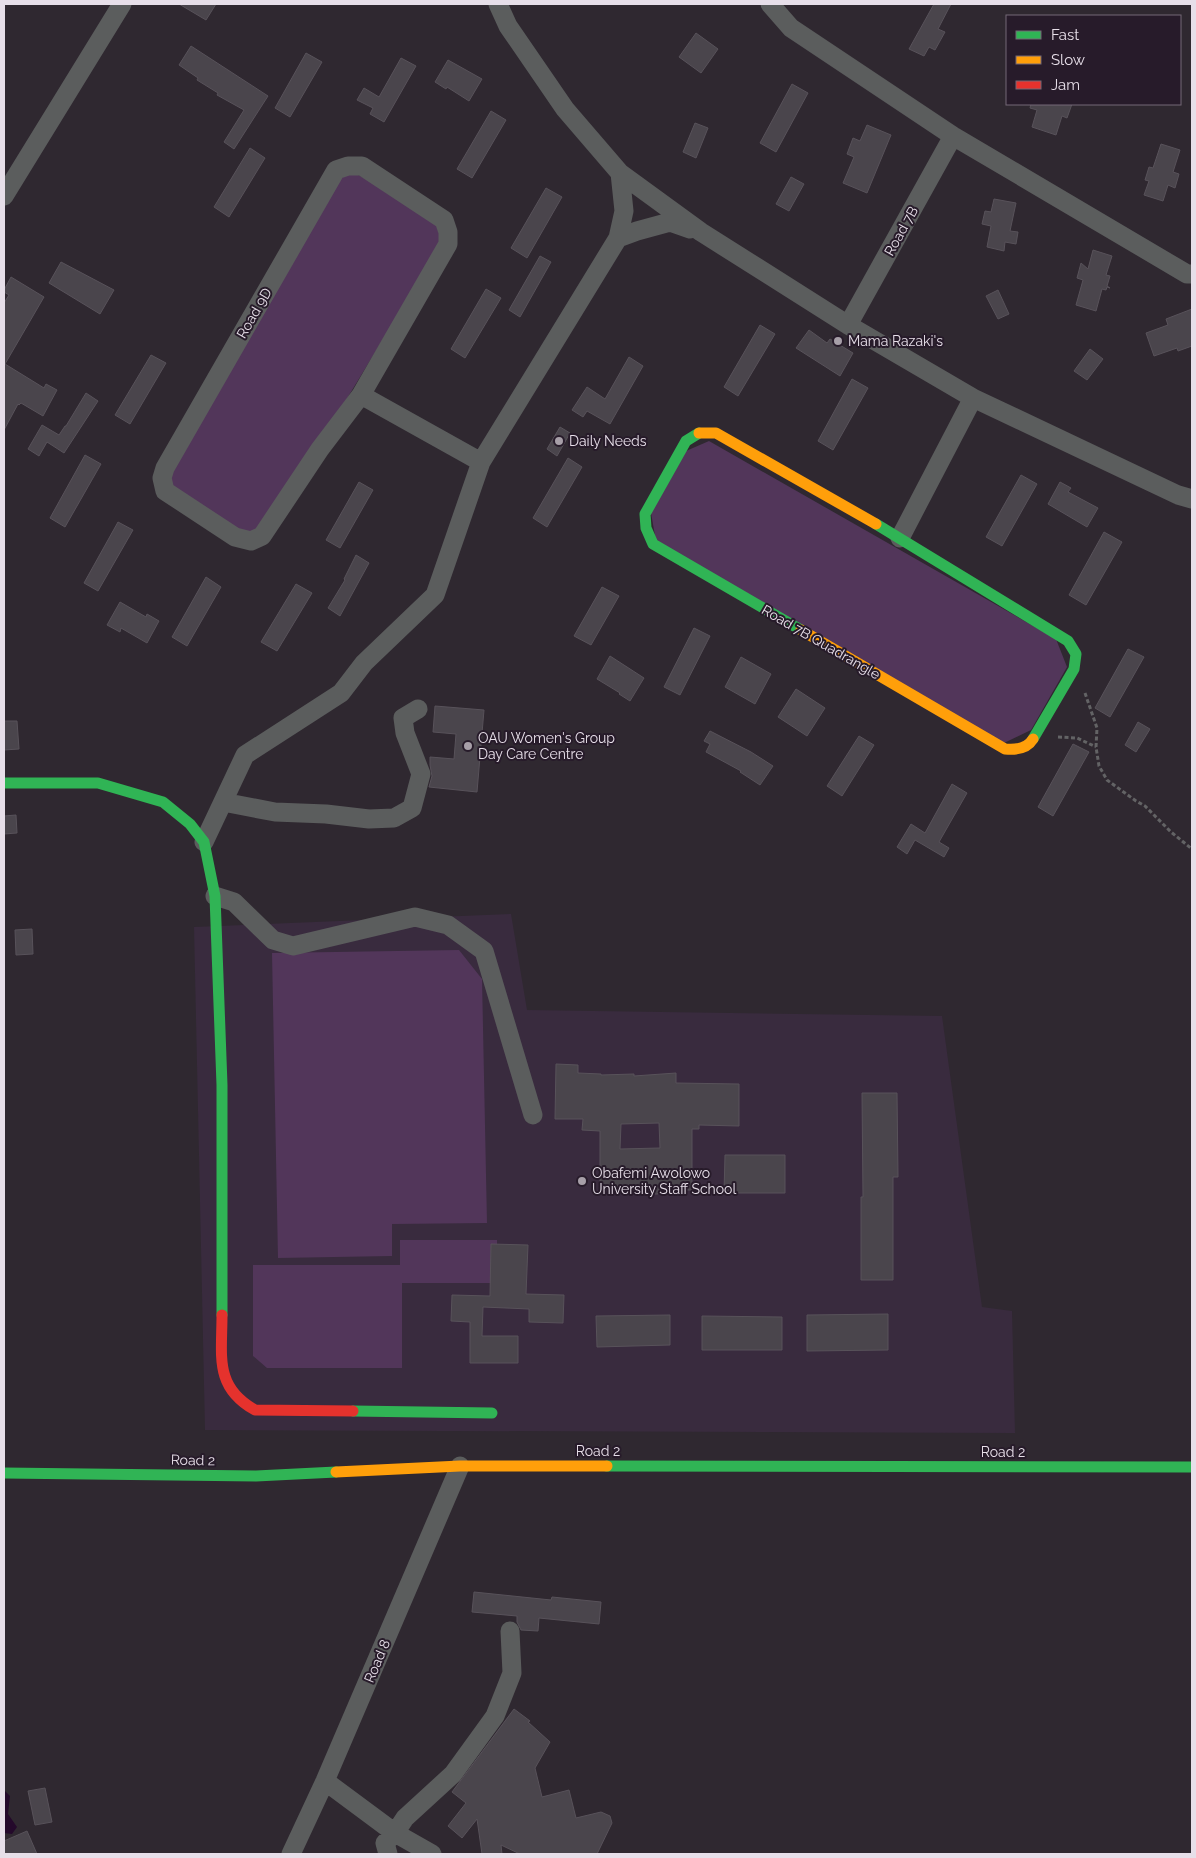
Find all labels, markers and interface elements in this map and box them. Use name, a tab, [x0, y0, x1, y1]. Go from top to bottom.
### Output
legend	[1006, 15, 1181, 105]
text: Fast	[1051, 26, 1079, 44]
text: Slow	[1051, 51, 1085, 69]
text: Jam	[1051, 76, 1080, 94]
street label: Road 7B	[881, 204, 921, 258]
street label: Road 9D	[233, 285, 275, 341]
place label: Mama Razaki's	[848, 333, 943, 349]
marker: Mama Razaki's	[832, 335, 844, 347]
place label: Daily Needs	[569, 433, 647, 449]
marker: Daily Needs	[553, 435, 565, 447]
street label: Road 7B Quadrangle	[759, 602, 883, 682]
place label: OAU Women's Group Day Care Centre	[478, 730, 615, 762]
marker: OAU Women's Group Day Care Centre	[462, 740, 474, 752]
place label: Obafemi Awolowo University Staff School	[592, 1165, 736, 1197]
marker: Obafemi Awolowo University Staff School	[576, 1175, 588, 1187]
street label: Road 2	[576, 1443, 620, 1459]
street label: Road 2	[981, 1444, 1025, 1460]
street label: Road 2	[171, 1452, 215, 1468]
street label: Road 8	[361, 1637, 393, 1685]

